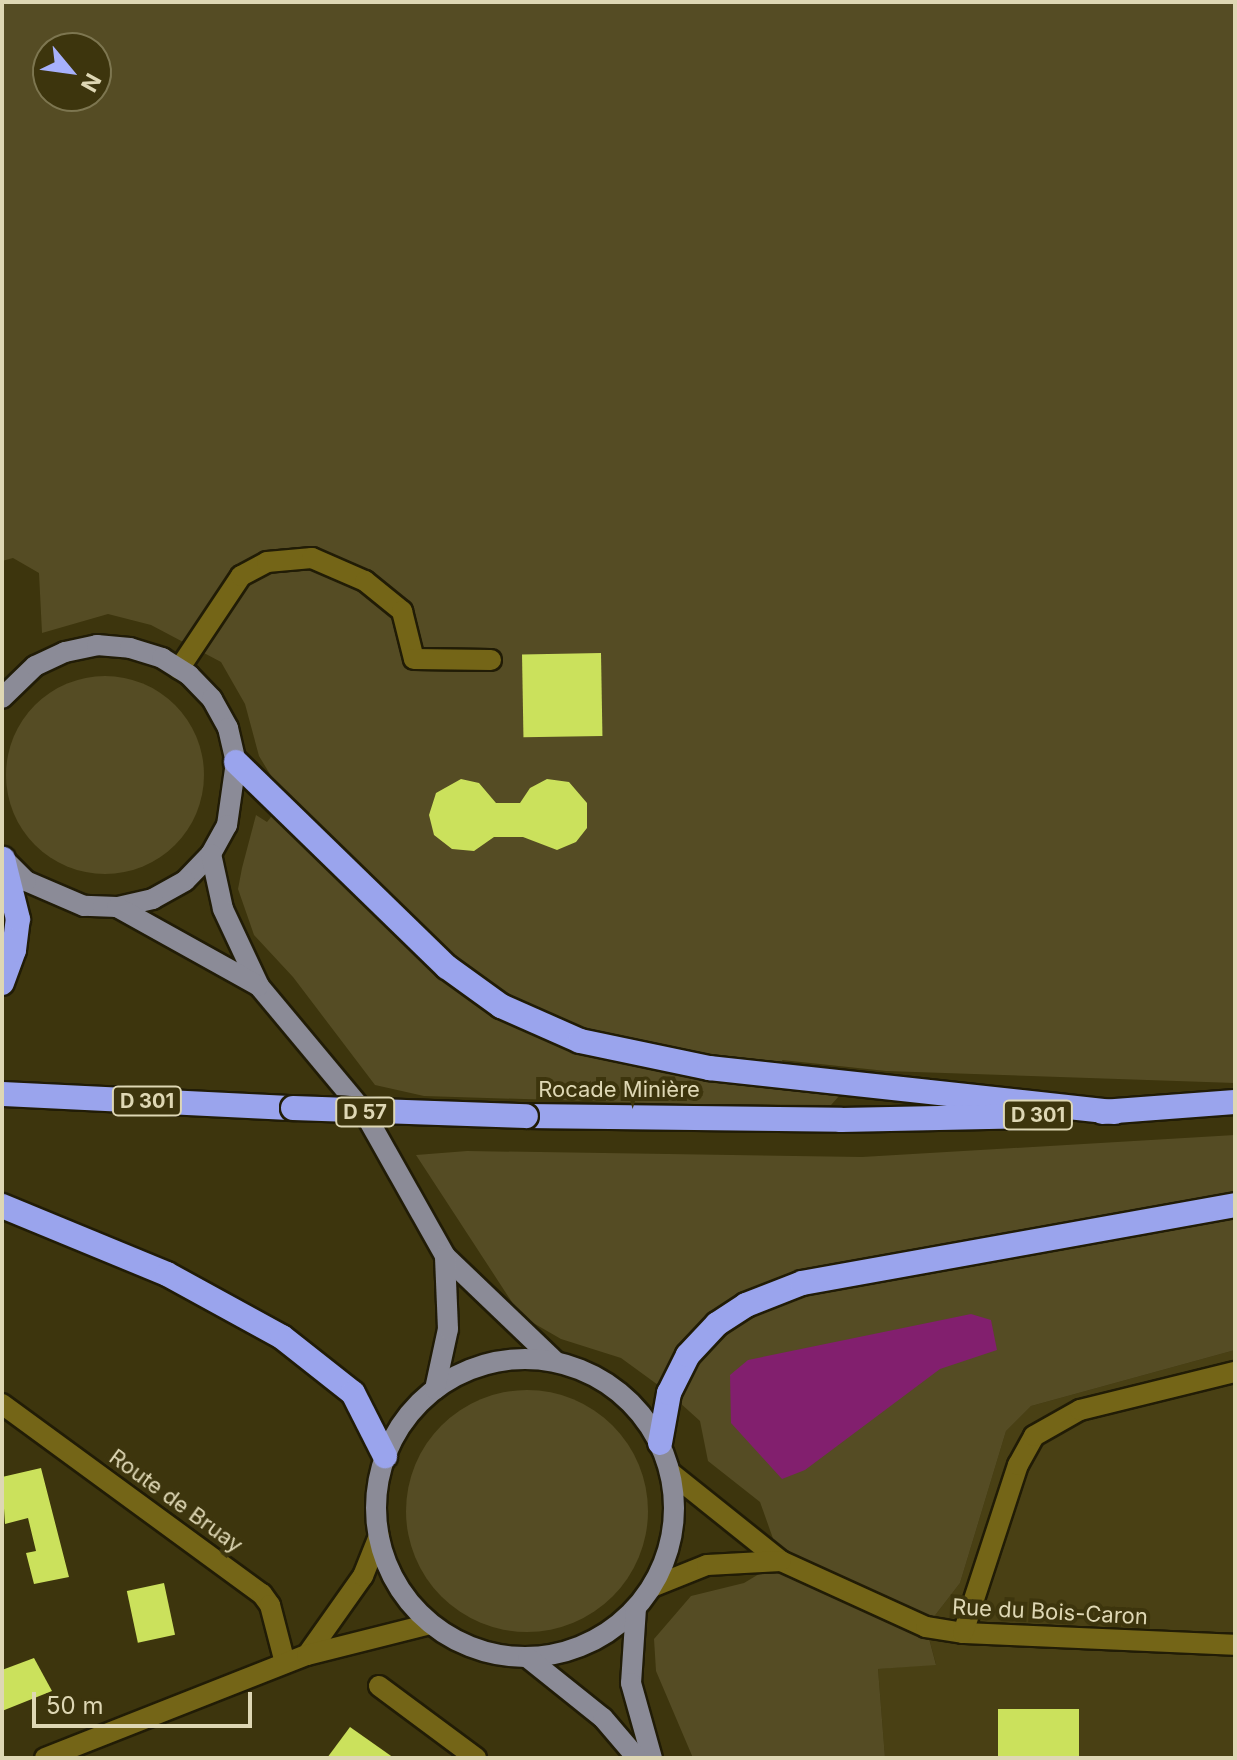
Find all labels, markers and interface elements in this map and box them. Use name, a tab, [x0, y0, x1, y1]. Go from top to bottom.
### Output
north arrow	[32, 32, 112, 112]
text: N	[76, 69, 107, 96]
street label: Rocade Minière	[538, 1077, 700, 1103]
road number: D 301	[111, 1085, 183, 1117]
road number: D 57	[335, 1096, 395, 1128]
road number: D 301	[1002, 1099, 1074, 1131]
street label: Route de Bruay	[104, 1444, 248, 1558]
street label: Rue du Bois-Caron	[951, 1594, 1149, 1630]
scale bar	[36, 1676, 256, 1726]
text: 50 m	[46, 1691, 104, 1720]

